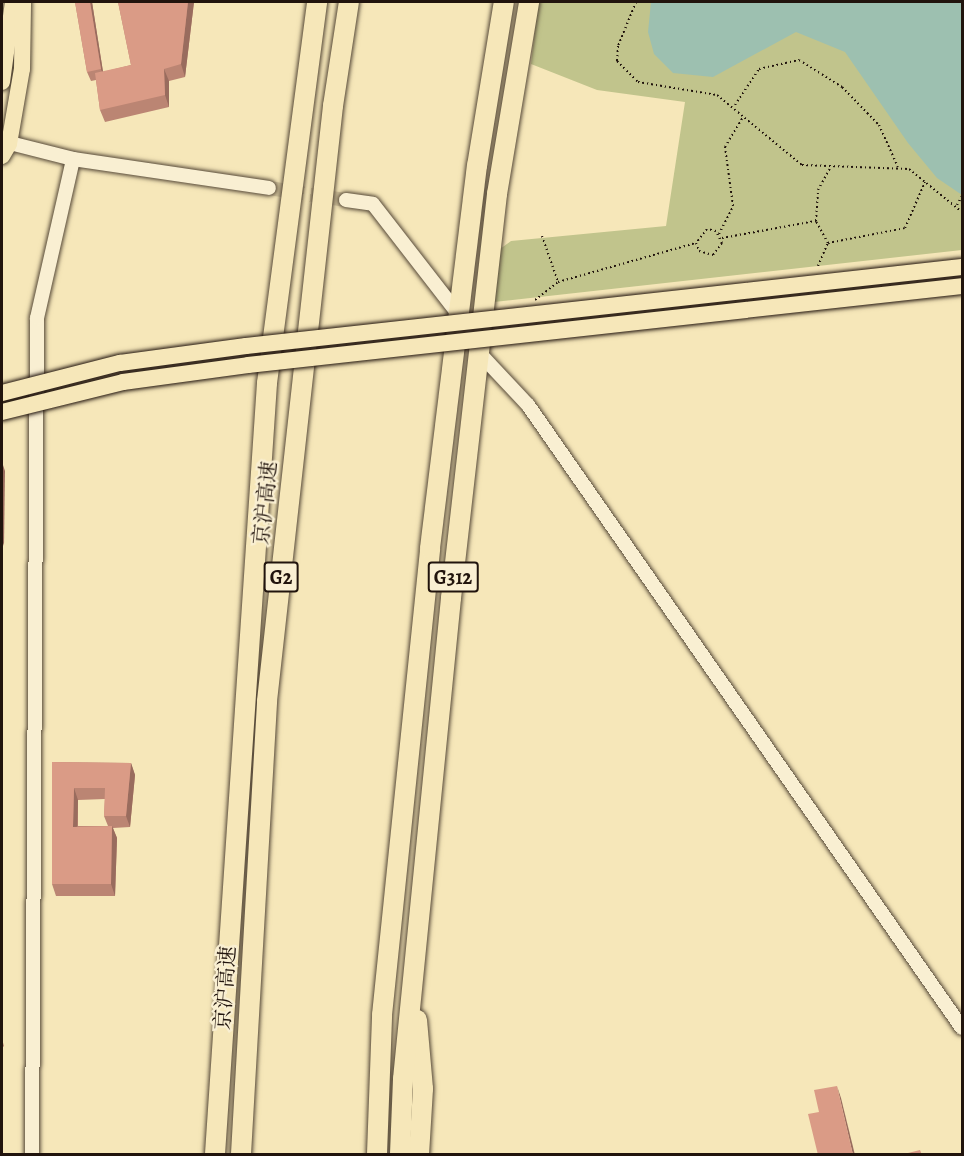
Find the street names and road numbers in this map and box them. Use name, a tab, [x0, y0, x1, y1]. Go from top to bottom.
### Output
street label: 京沪高速	[248, 460, 282, 546]
road number: G2	[263, 560, 299, 594]
road number: G312	[428, 560, 478, 594]
street label: 京沪高速	[210, 945, 240, 1031]

